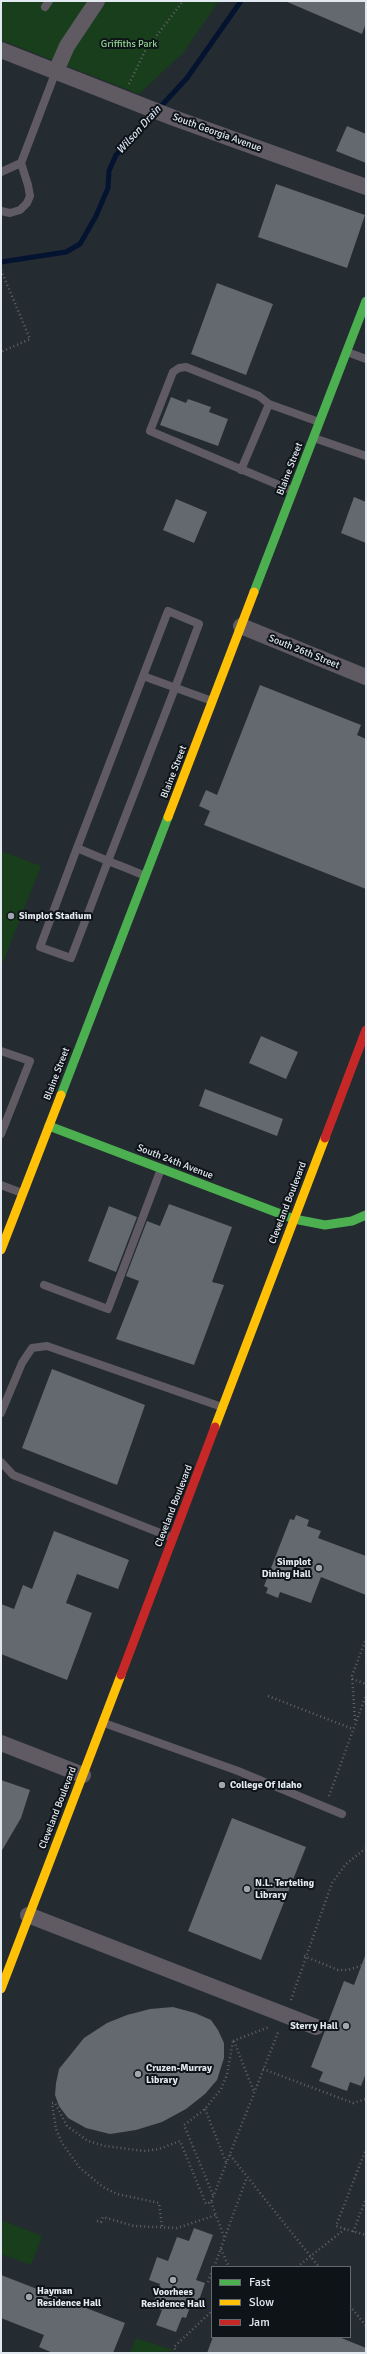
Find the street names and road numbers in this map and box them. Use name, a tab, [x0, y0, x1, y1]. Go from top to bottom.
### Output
street label: South Georgia Avenue	[171, 111, 263, 155]
street label: Blaine Street	[274, 441, 306, 497]
street label: South 26th Street	[267, 632, 341, 672]
street label: Blaine Street	[158, 744, 190, 800]
street label: Blaine Street	[41, 1046, 73, 1102]
street label: South 24th Avenue	[135, 1142, 215, 1182]
street label: Cleveland Boulevard	[267, 1160, 309, 1246]
street label: Cleveland Boulevard	[153, 1463, 195, 1549]
street label: Cleveland Boulevard	[37, 1765, 79, 1851]

